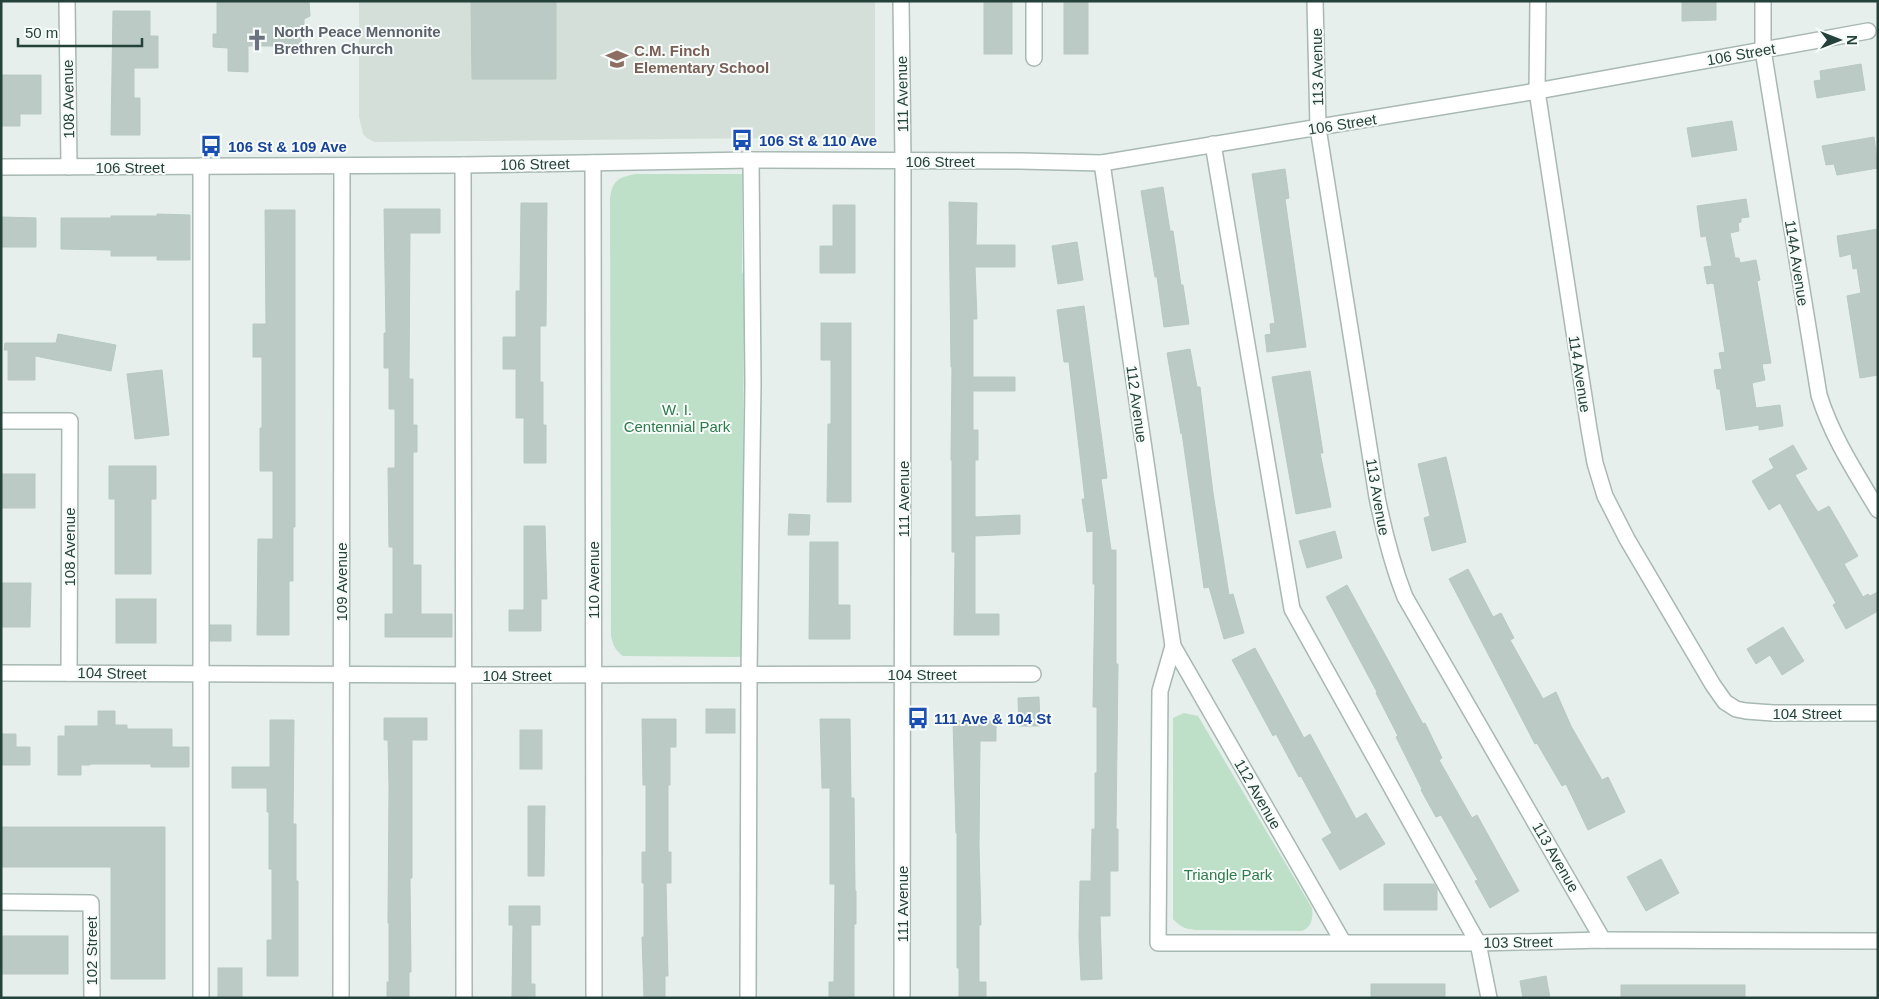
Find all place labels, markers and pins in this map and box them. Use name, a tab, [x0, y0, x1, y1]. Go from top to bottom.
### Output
place label: North Peace Mennonite Brethren Church	[274, 23, 441, 57]
church icon: North Peace Mennonite Brethren Church	[244, 27, 270, 53]
place label: C.M. Finch Elementary School	[634, 42, 769, 76]
school or university icon: C.M. Finch Elementary School	[604, 46, 630, 72]
bus stop icon: 106 St & 110 Ave	[729, 127, 755, 153]
place label: 106 St & 110 Ave	[759, 132, 877, 149]
bus stop icon: 106 St & 109 Ave	[198, 133, 224, 159]
place label: 106 St & 109 Ave	[228, 138, 347, 155]
bus stop icon: 111 Ave & 104 St	[905, 705, 931, 731]
place label: 111 Ave & 104 St	[934, 710, 1051, 727]

